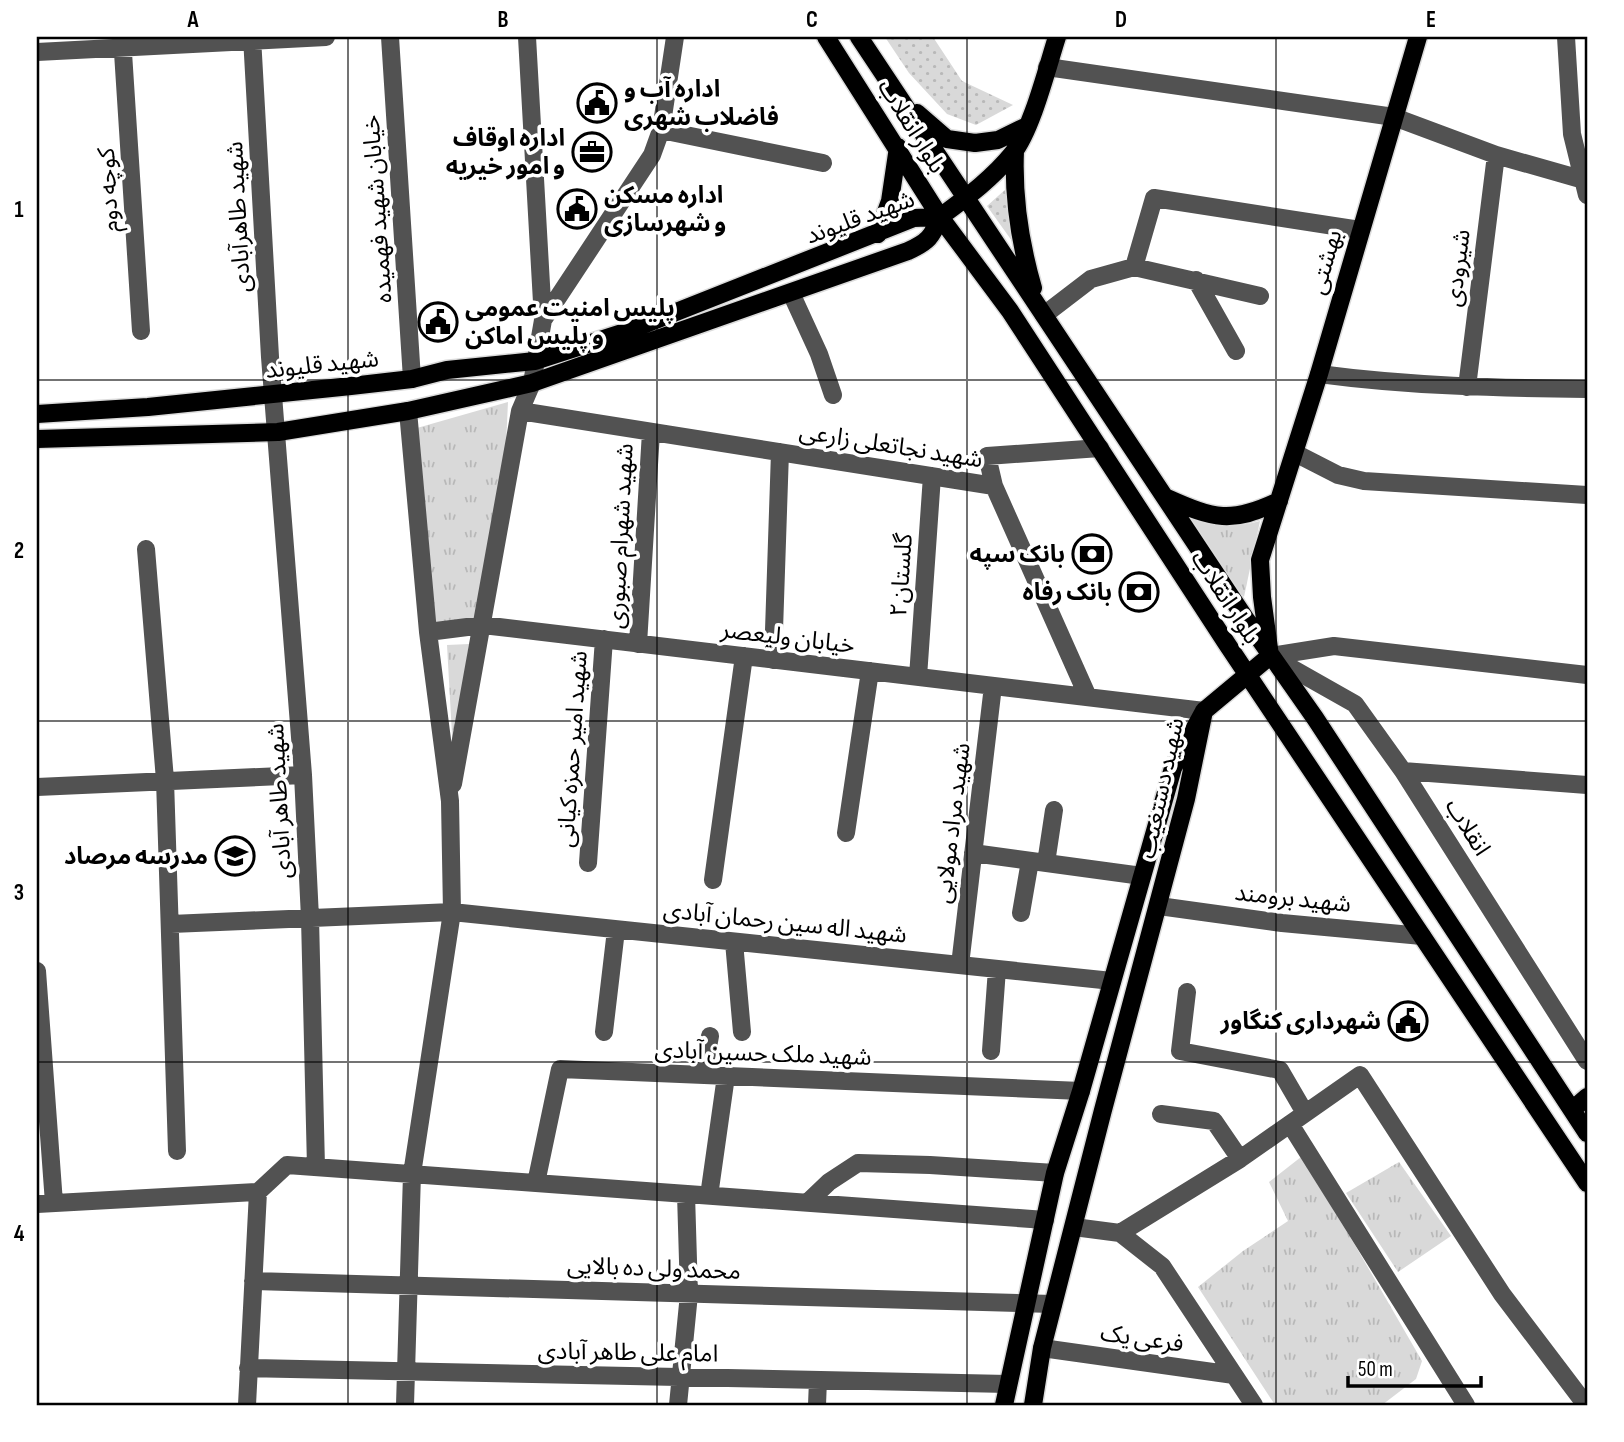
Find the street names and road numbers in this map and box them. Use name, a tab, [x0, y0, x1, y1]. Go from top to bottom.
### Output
street label: بلوار انقلاب	[871, 74, 952, 179]
street label: خیابان شهید فهمیده	[356, 114, 399, 304]
street label: شهید طاهرآبادی	[220, 141, 257, 293]
street label: کوچه دوم	[92, 146, 128, 233]
street label: شهید قلیوند	[802, 184, 919, 251]
street label: بهشتی	[1302, 227, 1348, 298]
street label: شیرودی	[1438, 228, 1477, 308]
street label: شهید قلیوند	[264, 344, 380, 385]
street label: شهید نجاتعلی زارعی	[797, 417, 985, 474]
street label: شهید شهرام صبوری	[601, 442, 643, 630]
street label: گلستان۲	[884, 531, 919, 618]
street label: بلوار انقلاب	[1185, 545, 1266, 649]
street label: خیابان ولیعصر	[718, 615, 856, 660]
street label: شهید امیر حمزه کیانی	[551, 650, 594, 848]
street label: شهید دستغیب	[1132, 715, 1191, 861]
street label: شهید طاهر آبادی	[261, 723, 298, 879]
street label: شهید مراد مولایی	[928, 741, 977, 905]
street label: انقلاب	[1439, 793, 1496, 861]
street label: شهید برومند	[1233, 878, 1353, 919]
street label: شهید اله سین رحمان آبادی	[662, 895, 908, 950]
street label: شهید ملک حسین آبادی	[654, 1035, 872, 1072]
street label: محمد ولی ده بالایی	[567, 1251, 741, 1286]
street label: فرعی یک	[1098, 1318, 1185, 1359]
street label: امام علی طاهر آبادی	[537, 1336, 719, 1372]

